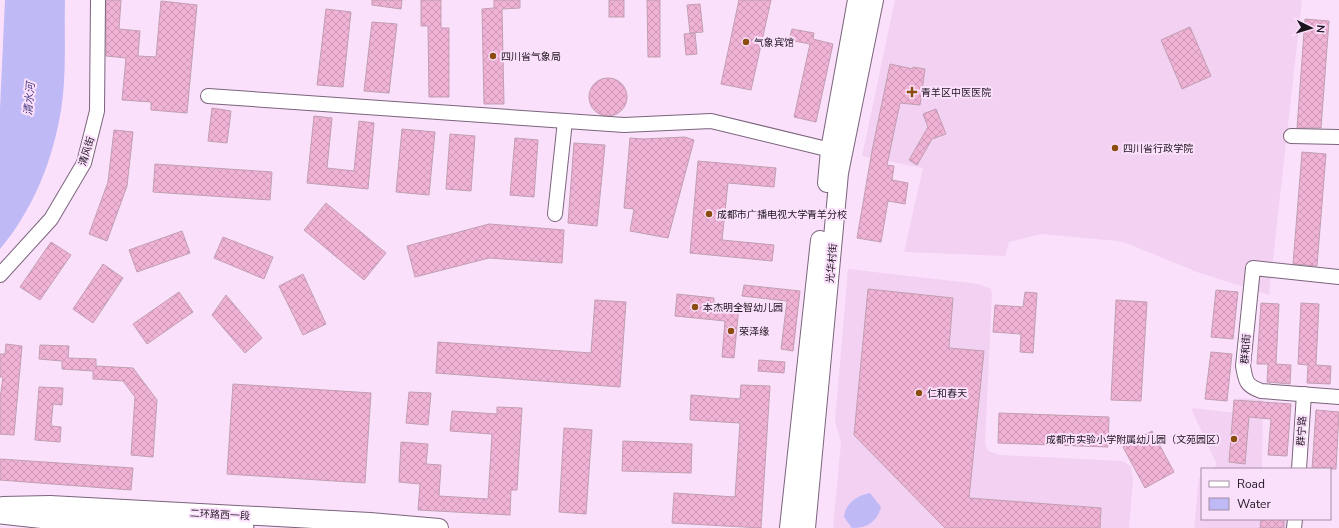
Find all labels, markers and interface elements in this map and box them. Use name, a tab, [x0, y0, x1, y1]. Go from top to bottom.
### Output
north arrow	[1291, 8, 1331, 48]
text: N	[1313, 24, 1328, 34]
place label: 气象宾馆	[754, 36, 794, 50]
marker: 气象宾馆	[741, 37, 751, 47]
place label: 四川省气象局	[501, 50, 561, 64]
marker: 四川省气象局	[488, 51, 498, 61]
water label: 清水河	[21, 80, 39, 116]
marker: 青羊区中医医院	[906, 86, 918, 98]
place label: 青羊区中医医院	[921, 86, 991, 100]
street label: 清风街	[76, 135, 98, 168]
place label: 四川省行政学院	[1123, 142, 1193, 156]
marker: 四川省行政学院	[1110, 143, 1120, 153]
place label: 成都市广播电视大学青羊分校	[717, 208, 847, 222]
marker: 成都市广播电视大学青羊分校	[704, 209, 714, 219]
street label: 光华村街	[823, 243, 841, 284]
place label: 本杰明全智幼儿园	[703, 301, 783, 315]
marker: 本杰明全智幼儿园	[690, 302, 700, 312]
place label: 荣泽缘	[739, 325, 769, 339]
marker: 荣泽缘	[726, 326, 736, 336]
street label: 群和街	[1238, 334, 1254, 365]
place label: 仁和春天	[927, 387, 967, 401]
marker: 仁和春天	[914, 388, 924, 398]
street label: 群宁路	[1294, 416, 1310, 447]
place label: 成都市实验小学附属幼儿园（文苑园区）	[1046, 433, 1226, 447]
marker: 成都市实验小学附属幼儿园（文苑园区）	[1229, 434, 1239, 444]
legend	[1201, 468, 1331, 520]
text: Road	[1237, 476, 1265, 492]
text: Water	[1237, 496, 1271, 512]
street label: 二环路西一段	[190, 506, 250, 524]

